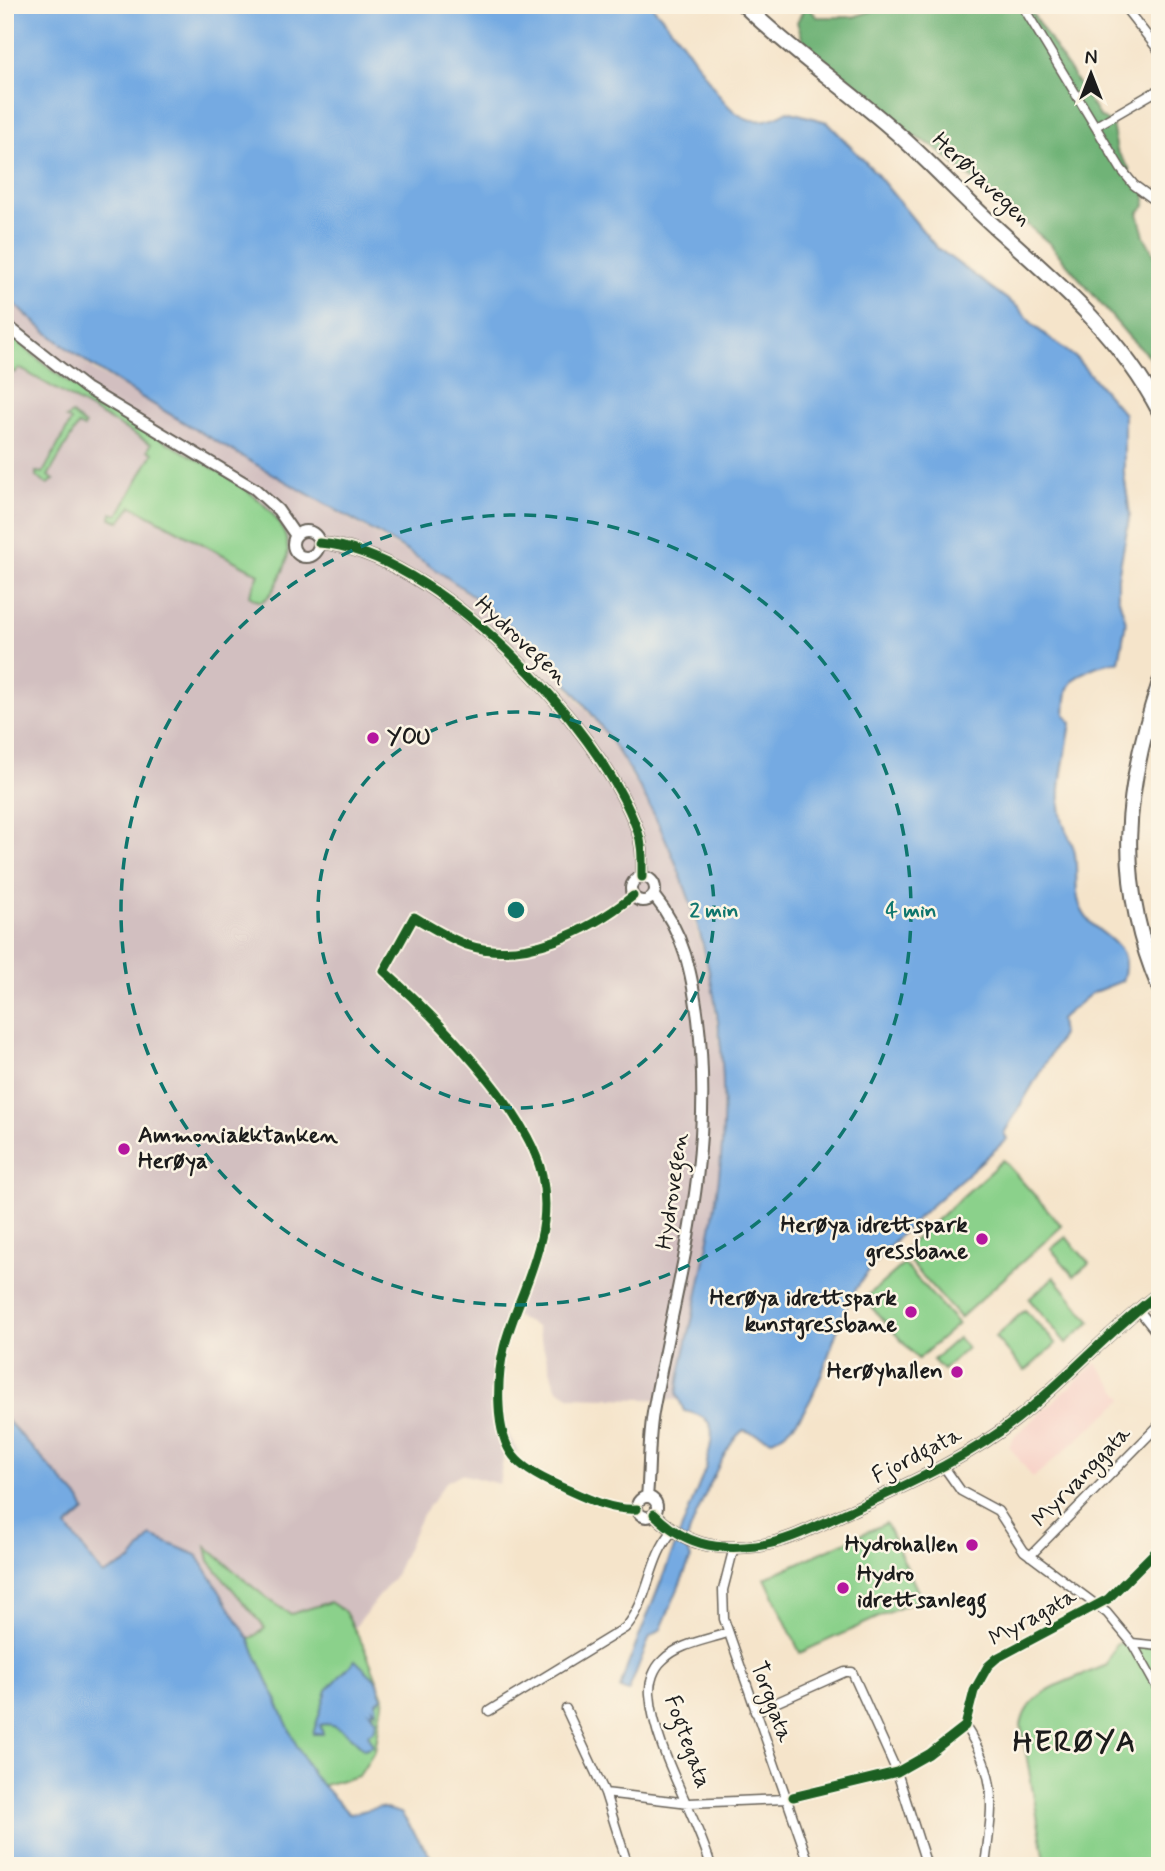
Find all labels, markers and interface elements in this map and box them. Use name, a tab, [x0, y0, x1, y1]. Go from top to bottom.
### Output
north arrow	[1056, 38, 1126, 108]
text: N	[1085, 46, 1097, 71]
street label: Herøyavegen	[923, 126, 1037, 235]
street label: Hydrovegen	[466, 590, 574, 694]
place label: YOU	[387, 723, 431, 753]
marker: YOU	[365, 730, 381, 746]
text: 2 min	[689, 897, 739, 925]
text: 4 min	[885, 897, 937, 925]
centre of rings	[504, 898, 528, 922]
place label: Ammoniakktanken Herøya	[138, 1121, 339, 1177]
street label: Hydrovegen	[650, 1131, 698, 1252]
marker: Ammoniakktanken Herøya	[116, 1141, 132, 1157]
place label: Herøya idrettspark gressbane	[781, 1211, 968, 1267]
marker: Herøya idrettspark gressbane	[974, 1231, 990, 1247]
place label: Herøya idrettspark kunstgressbane	[710, 1284, 897, 1340]
marker: Herøya idrettspark kunstgressbane	[903, 1304, 919, 1320]
place label: Herøyhallen	[827, 1357, 943, 1387]
marker: Herøyhallen	[949, 1364, 965, 1380]
street label: Myrvanggata	[1026, 1419, 1140, 1536]
street label: Fjordgata	[867, 1420, 968, 1493]
place label: Hydrohallen	[845, 1530, 958, 1560]
marker: Hydrohallen	[964, 1537, 980, 1553]
place label: Hydro idrettsanlegg	[857, 1560, 987, 1619]
marker: Hydro idrettsanlegg	[835, 1580, 851, 1596]
street label: Myragata	[984, 1582, 1082, 1654]
street label: Torggata	[741, 1657, 800, 1747]
street label: Fogtegata	[654, 1691, 718, 1793]
district label: HERØYA	[1013, 1723, 1137, 1762]

